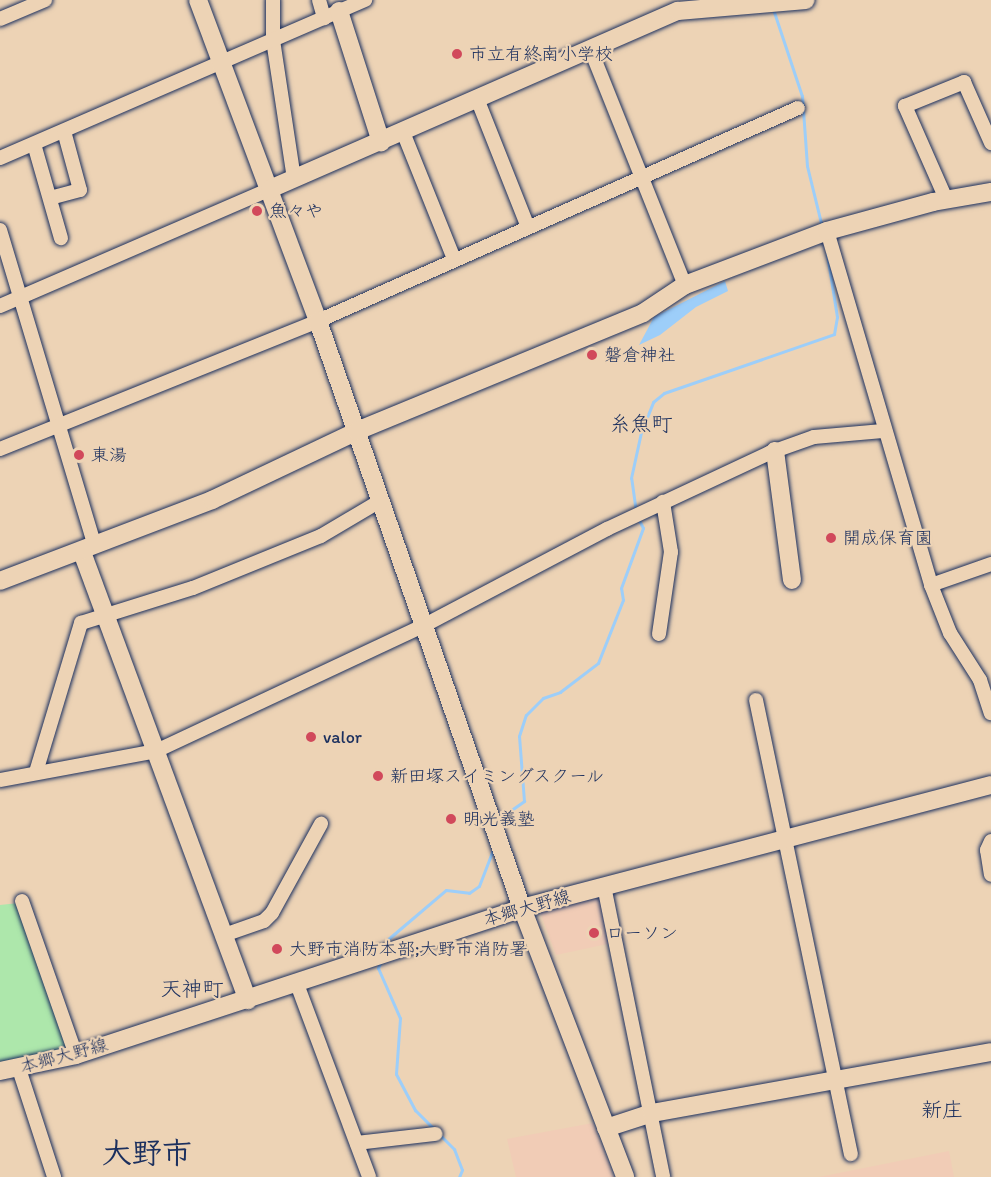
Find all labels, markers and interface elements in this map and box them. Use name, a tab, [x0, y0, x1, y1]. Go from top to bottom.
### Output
place label: 市立有終南小学校	[469, 43, 613, 65]
marker: 市立有終南小学校	[450, 47, 464, 61]
place label: 魚々や	[269, 200, 323, 222]
marker: 魚々や	[250, 204, 264, 218]
place label: 磐倉神社	[604, 344, 676, 366]
marker: 磐倉神社	[585, 348, 599, 362]
district label: 糸魚町	[610, 411, 672, 437]
place label: 東湯	[91, 444, 127, 466]
marker: 東湯	[72, 448, 86, 462]
place label: 開成保育園	[843, 527, 933, 549]
marker: 開成保育園	[824, 531, 838, 545]
place label: valor	[323, 726, 362, 748]
marker: valor	[304, 730, 318, 744]
place label: 新田塚スイミングスクール	[390, 765, 606, 787]
marker: 新田塚スイミングスクール	[371, 769, 385, 783]
place label: 明光義塾	[463, 808, 535, 830]
marker: 明光義塾	[444, 812, 458, 826]
street label: 本郷大野線	[481, 885, 573, 931]
place label: ローソン	[606, 922, 678, 944]
marker: ローソン	[587, 926, 601, 940]
place label: 大野市消防本部;大野市消防署	[289, 938, 527, 960]
marker: 大野市消防本部;大野市消防署	[270, 942, 284, 956]
district label: 天神町	[161, 976, 223, 1002]
street label: 本郷大野線	[18, 1034, 110, 1078]
district label: 新庄	[921, 1097, 963, 1123]
district label: 大野市	[102, 1135, 192, 1171]

